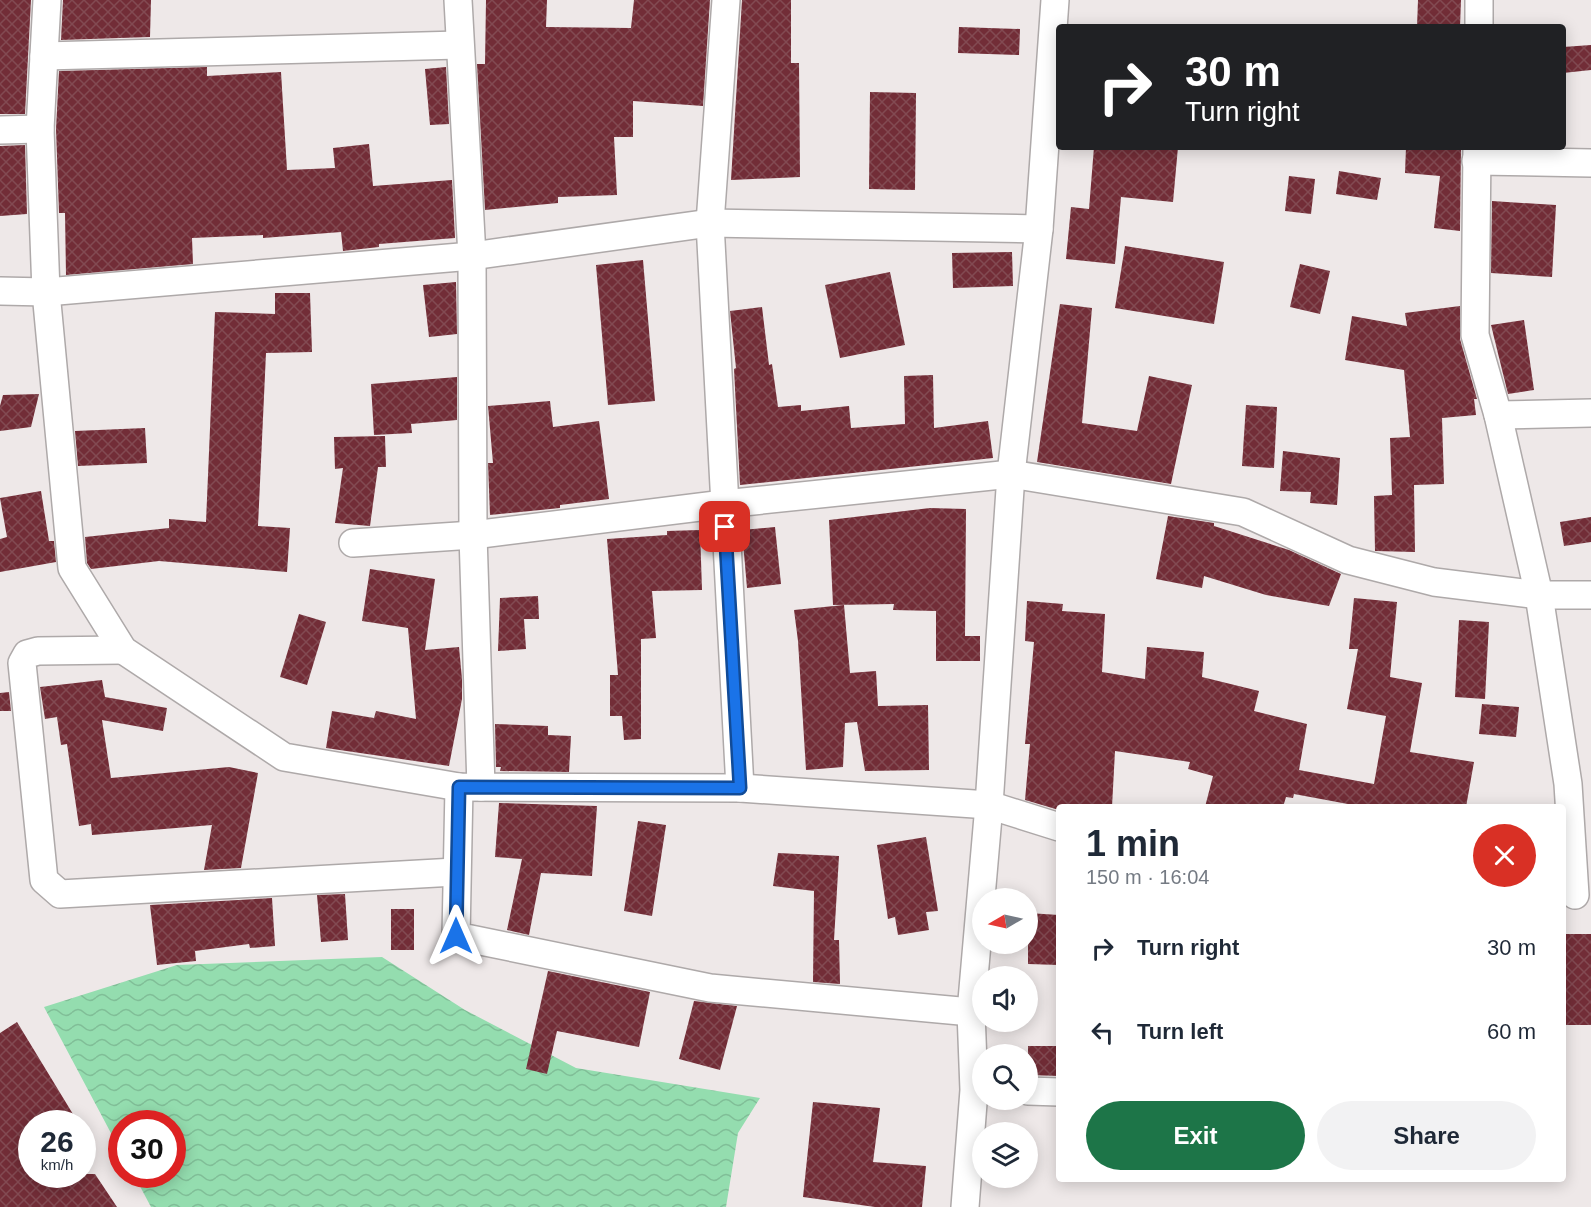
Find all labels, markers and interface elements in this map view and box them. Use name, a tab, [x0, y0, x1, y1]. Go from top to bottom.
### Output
icon: right	[1086, 48, 1164, 126]
text: 30 m	[1185, 48, 1281, 95]
text: Turn right	[1185, 97, 1300, 127]
pin	[699, 501, 750, 552]
icon: arrive	[708, 510, 741, 543]
text: 1 min	[1086, 823, 1180, 864]
button: close	[1473, 824, 1536, 887]
text: 150 m · 16:04	[1086, 866, 1209, 888]
north arrow	[972, 888, 1038, 954]
map controls	[972, 888, 1038, 1188]
position arrow	[424, 904, 488, 968]
icon: right	[1086, 932, 1119, 965]
text: Turn right	[1137, 935, 1239, 960]
text: 30 m	[1487, 935, 1536, 960]
button: sound	[972, 966, 1038, 1032]
icon: left	[1086, 1016, 1119, 1049]
text: Turn left	[1137, 1019, 1223, 1044]
text: 60 m	[1487, 1019, 1536, 1044]
button: search	[972, 1044, 1038, 1110]
button: Exit	[1086, 1101, 1305, 1170]
button: Share	[1317, 1101, 1536, 1170]
speed limit sign: 30	[108, 1110, 186, 1188]
button: layers	[972, 1122, 1038, 1188]
text: 26	[40, 1125, 74, 1158]
text: km/h	[41, 1156, 73, 1173]

